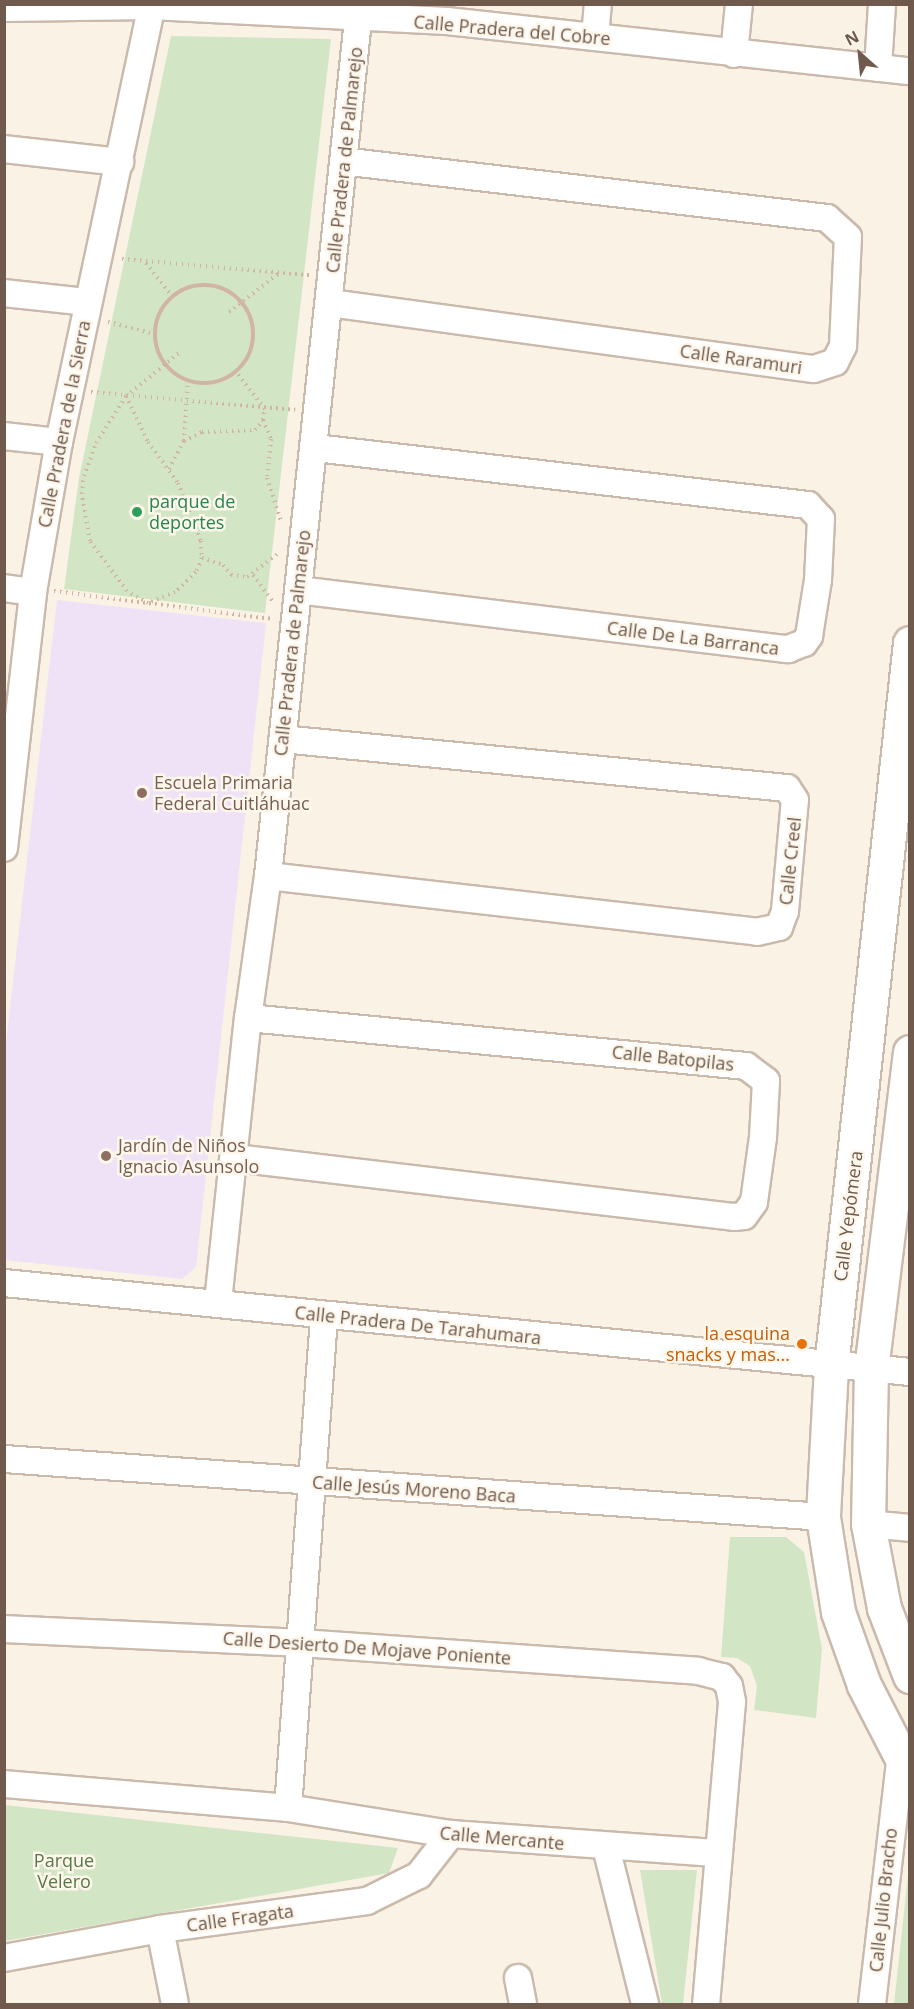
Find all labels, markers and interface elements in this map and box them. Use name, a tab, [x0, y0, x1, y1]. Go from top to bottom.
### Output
street label: Calle Pradera del Cobre	[413, 11, 611, 49]
north arrow	[830, 24, 890, 84]
text: N	[841, 25, 863, 51]
street label: Calle Pradera de Palmarejo	[321, 46, 367, 274]
street label: Calle Pradera de la Sierra	[33, 318, 95, 530]
street label: Calle Raramuri	[678, 340, 804, 378]
place label: parque de deportes	[149, 491, 235, 534]
marker: parque de deportes	[130, 505, 144, 519]
street label: Calle Pradera de Palmarejo	[269, 529, 315, 757]
street label: Calle De La Barranca	[606, 617, 780, 659]
place label: Escuela Primaria Federal Cuitláhuac	[154, 772, 310, 814]
marker: Escuela Primaria Federal Cuitláhuac	[135, 786, 149, 800]
street label: Calle Creel	[775, 816, 805, 906]
street label: Calle Batopilas	[611, 1041, 735, 1075]
place label: Jardín de Niños Ignacio Asunsolo	[118, 1135, 259, 1178]
marker: Jardín de Niños Ignacio Asunsolo	[99, 1149, 113, 1163]
street label: Calle Yepómera	[829, 1149, 867, 1283]
street label: Calle Pradera De Tarahumara	[294, 1301, 542, 1349]
place label: la esquina snacks y mas...	[666, 1323, 790, 1366]
marker: la esquina snacks y mas...	[795, 1337, 809, 1351]
street label: Calle Jesús Moreno Baca	[311, 1471, 517, 1507]
street label: Calle Desierto De Mojave Poniente	[222, 1627, 512, 1669]
street label: Calle Mercante	[439, 1822, 565, 1854]
street label: Calle Julio Bracho	[865, 1827, 901, 1973]
park label: Parque Velero	[34, 1850, 94, 1892]
street label: Calle Fragata	[185, 1900, 295, 1936]

